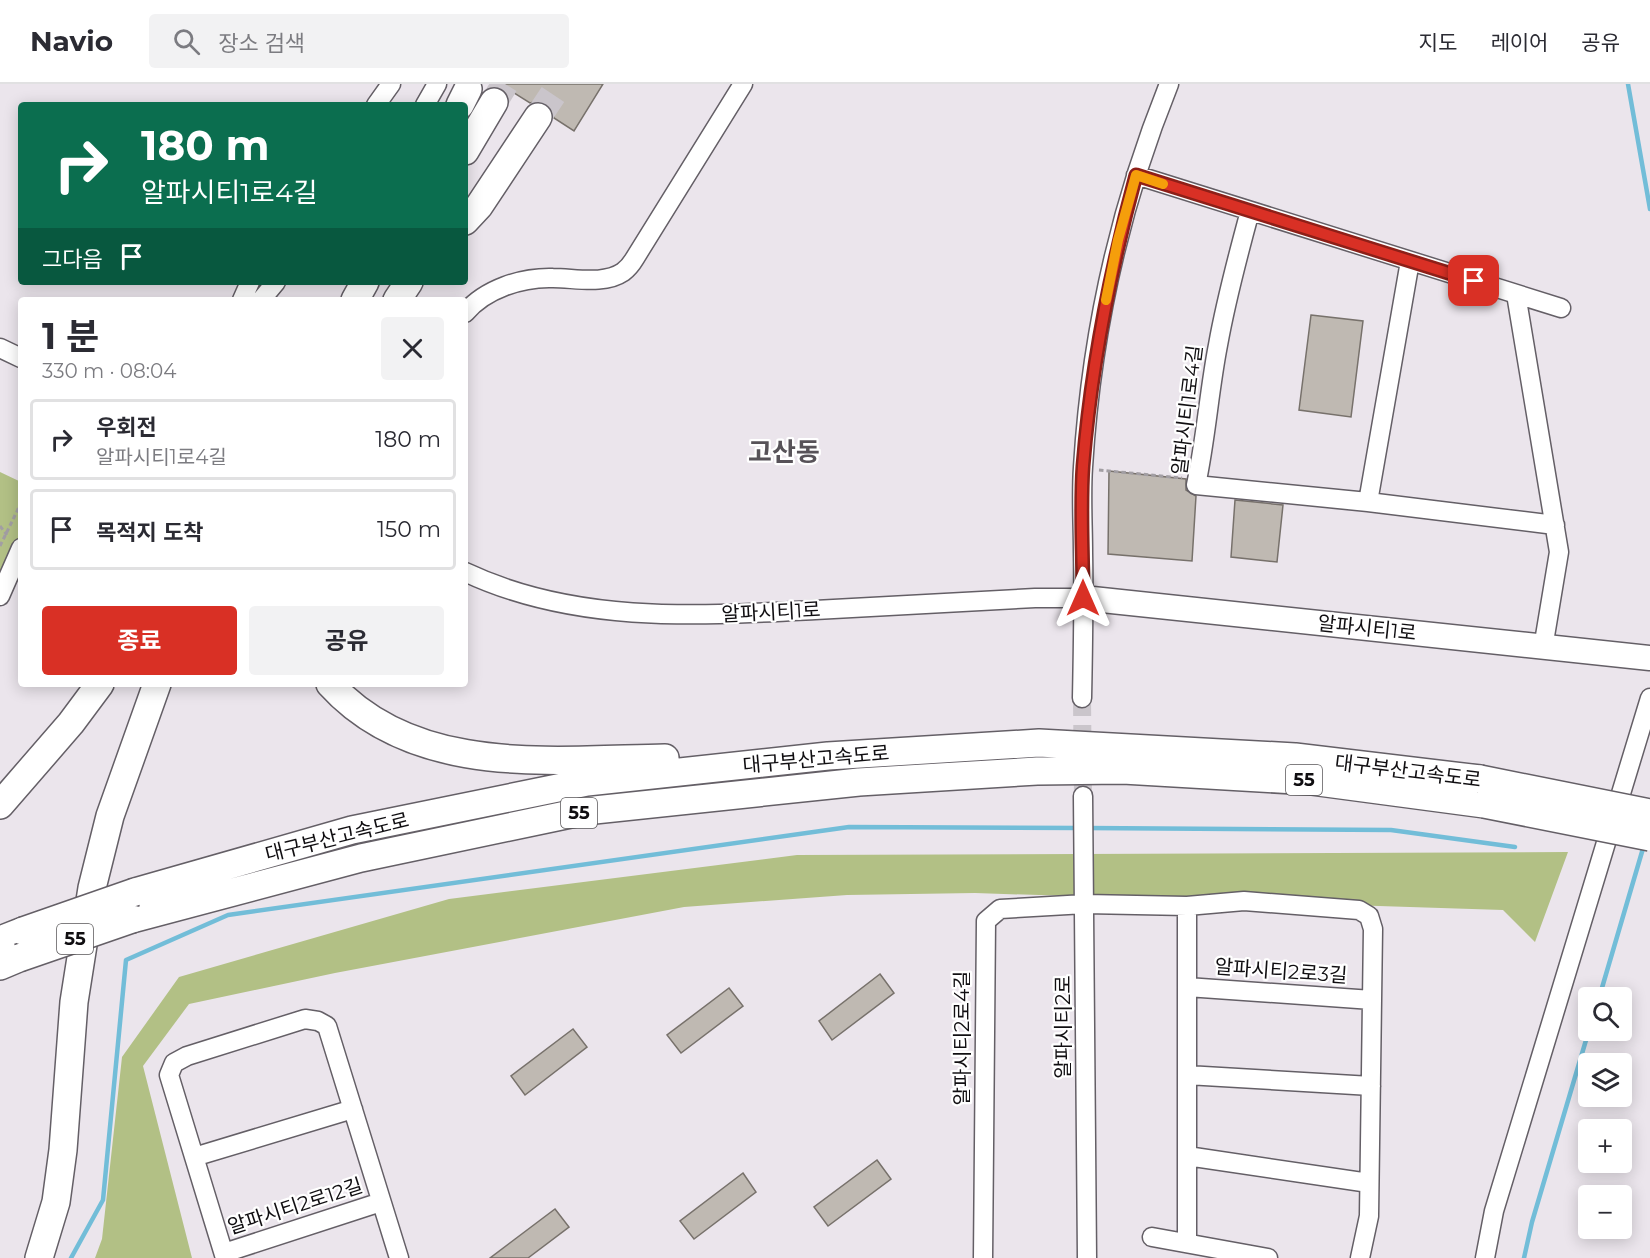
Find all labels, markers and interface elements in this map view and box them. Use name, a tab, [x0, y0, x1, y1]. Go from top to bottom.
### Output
search box	[149, 14, 569, 68]
text: Navio	[30, 24, 113, 58]
icon: search	[170, 25, 203, 58]
text: 장소 검색	[218, 30, 305, 57]
text: 지도	[1419, 30, 1457, 55]
text: 레이어	[1490, 30, 1548, 55]
text: 공유	[1581, 30, 1620, 55]
text: 180 m	[141, 119, 270, 171]
icon: right	[42, 126, 120, 204]
text: 알파시티1로4길	[141, 176, 318, 209]
icon: arrive	[115, 240, 148, 273]
text: 그다음	[42, 246, 103, 273]
pin	[1448, 255, 1499, 306]
icon: arrive	[1457, 264, 1490, 297]
text: 1 분	[42, 314, 99, 358]
button: close	[381, 317, 444, 380]
street label: 알파시티1로4길	[1167, 344, 1207, 476]
text: 330 m · 08:04	[42, 359, 176, 383]
text: 우회전	[96, 414, 157, 441]
icon: right	[45, 423, 78, 456]
text: 180 m	[375, 426, 441, 453]
district label: 고산동	[748, 436, 820, 468]
text: 알파시티1로4길	[96, 445, 227, 469]
icon: arrive	[45, 513, 78, 546]
text: 150 m	[377, 516, 441, 543]
text: 목적지 도착	[96, 519, 203, 546]
position arrow	[1051, 566, 1115, 630]
street label: 알파시티1로	[721, 597, 821, 627]
button: 종료	[42, 606, 237, 675]
button: 공유	[249, 606, 444, 675]
street label: 알파시티1로	[1316, 611, 1418, 645]
street label: 대구부산고속도로	[742, 741, 890, 777]
street label: 대구부산고속도로	[1333, 750, 1483, 792]
road number: 55	[1286, 765, 1322, 795]
road number: 55	[561, 798, 597, 828]
street label: 대구부산고속도로	[263, 808, 411, 866]
road number: 55	[57, 924, 93, 954]
street label: 알파시티2로3길	[1214, 954, 1348, 988]
street label: 알파시티2로4길	[950, 971, 974, 1105]
street label: 알파시티2로	[1051, 975, 1075, 1079]
map controls	[1578, 987, 1632, 1239]
button: search	[1578, 987, 1632, 1041]
button: layers	[1578, 1053, 1632, 1107]
button: +	[1578, 1119, 1632, 1173]
street label: 알파시티2로12길	[225, 1173, 365, 1239]
button: −	[1578, 1185, 1632, 1239]

